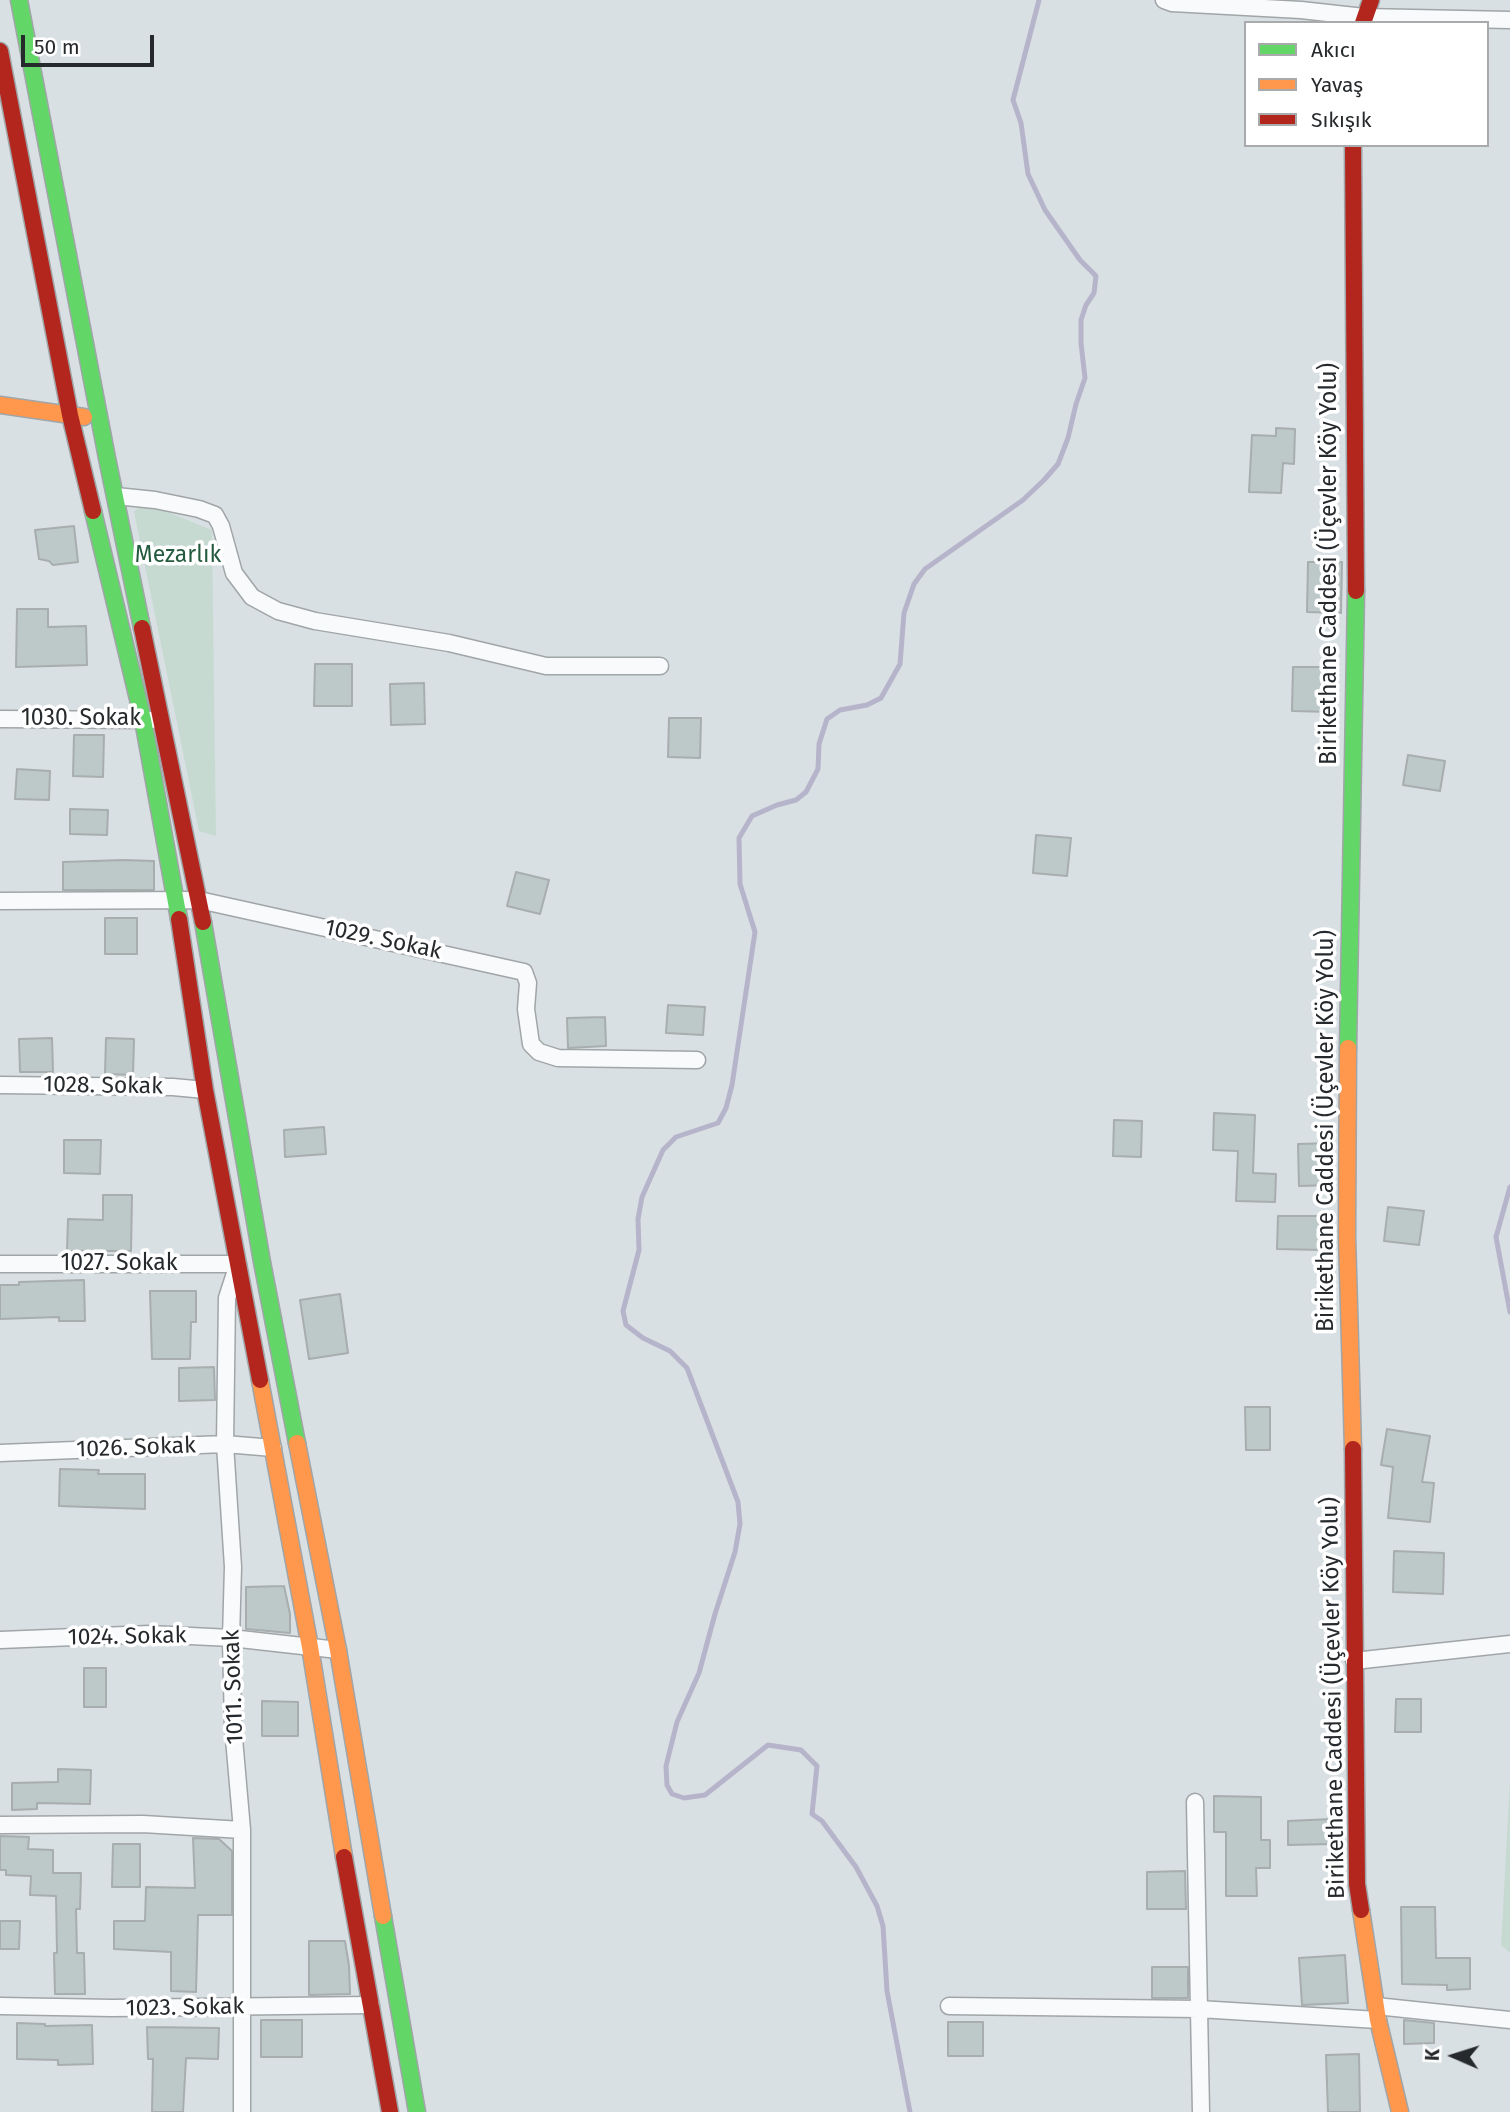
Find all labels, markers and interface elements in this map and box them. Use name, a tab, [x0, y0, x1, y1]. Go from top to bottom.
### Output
scale bar	[24, 21, 158, 65]
legend	[1244, 21, 1489, 147]
text: 50 m	[34, 34, 80, 60]
text: Akıcı	[1311, 37, 1356, 63]
text: Yavaş	[1311, 72, 1363, 98]
text: Sıkışık	[1311, 107, 1372, 133]
street label: Birikethane Caddesi (Üçevler Köy Yolu)	[1316, 363, 1344, 765]
park label: Mezarlık	[135, 542, 221, 570]
street label: 1030. Sokak	[21, 705, 141, 733]
street label: 1029. Sokak	[322, 914, 444, 966]
street label: Birikethane Caddesi (Üçevler Köy Yolu)	[1313, 930, 1341, 1332]
street label: 1028. Sokak	[43, 1071, 163, 1101]
street label: 1027. Sokak	[60, 1250, 178, 1278]
street label: 1026. Sokak	[76, 1432, 196, 1464]
street label: Birikethane Caddesi (Üçevler Köy Yolu)	[1317, 1497, 1351, 1899]
street label: 1024. Sokak	[67, 1622, 187, 1652]
street label: 1011. Sokak	[218, 1629, 250, 1745]
street label: 1023. Sokak	[125, 1993, 245, 2023]
north arrow	[1419, 2021, 1489, 2091]
text: K	[1421, 2048, 1444, 2061]

